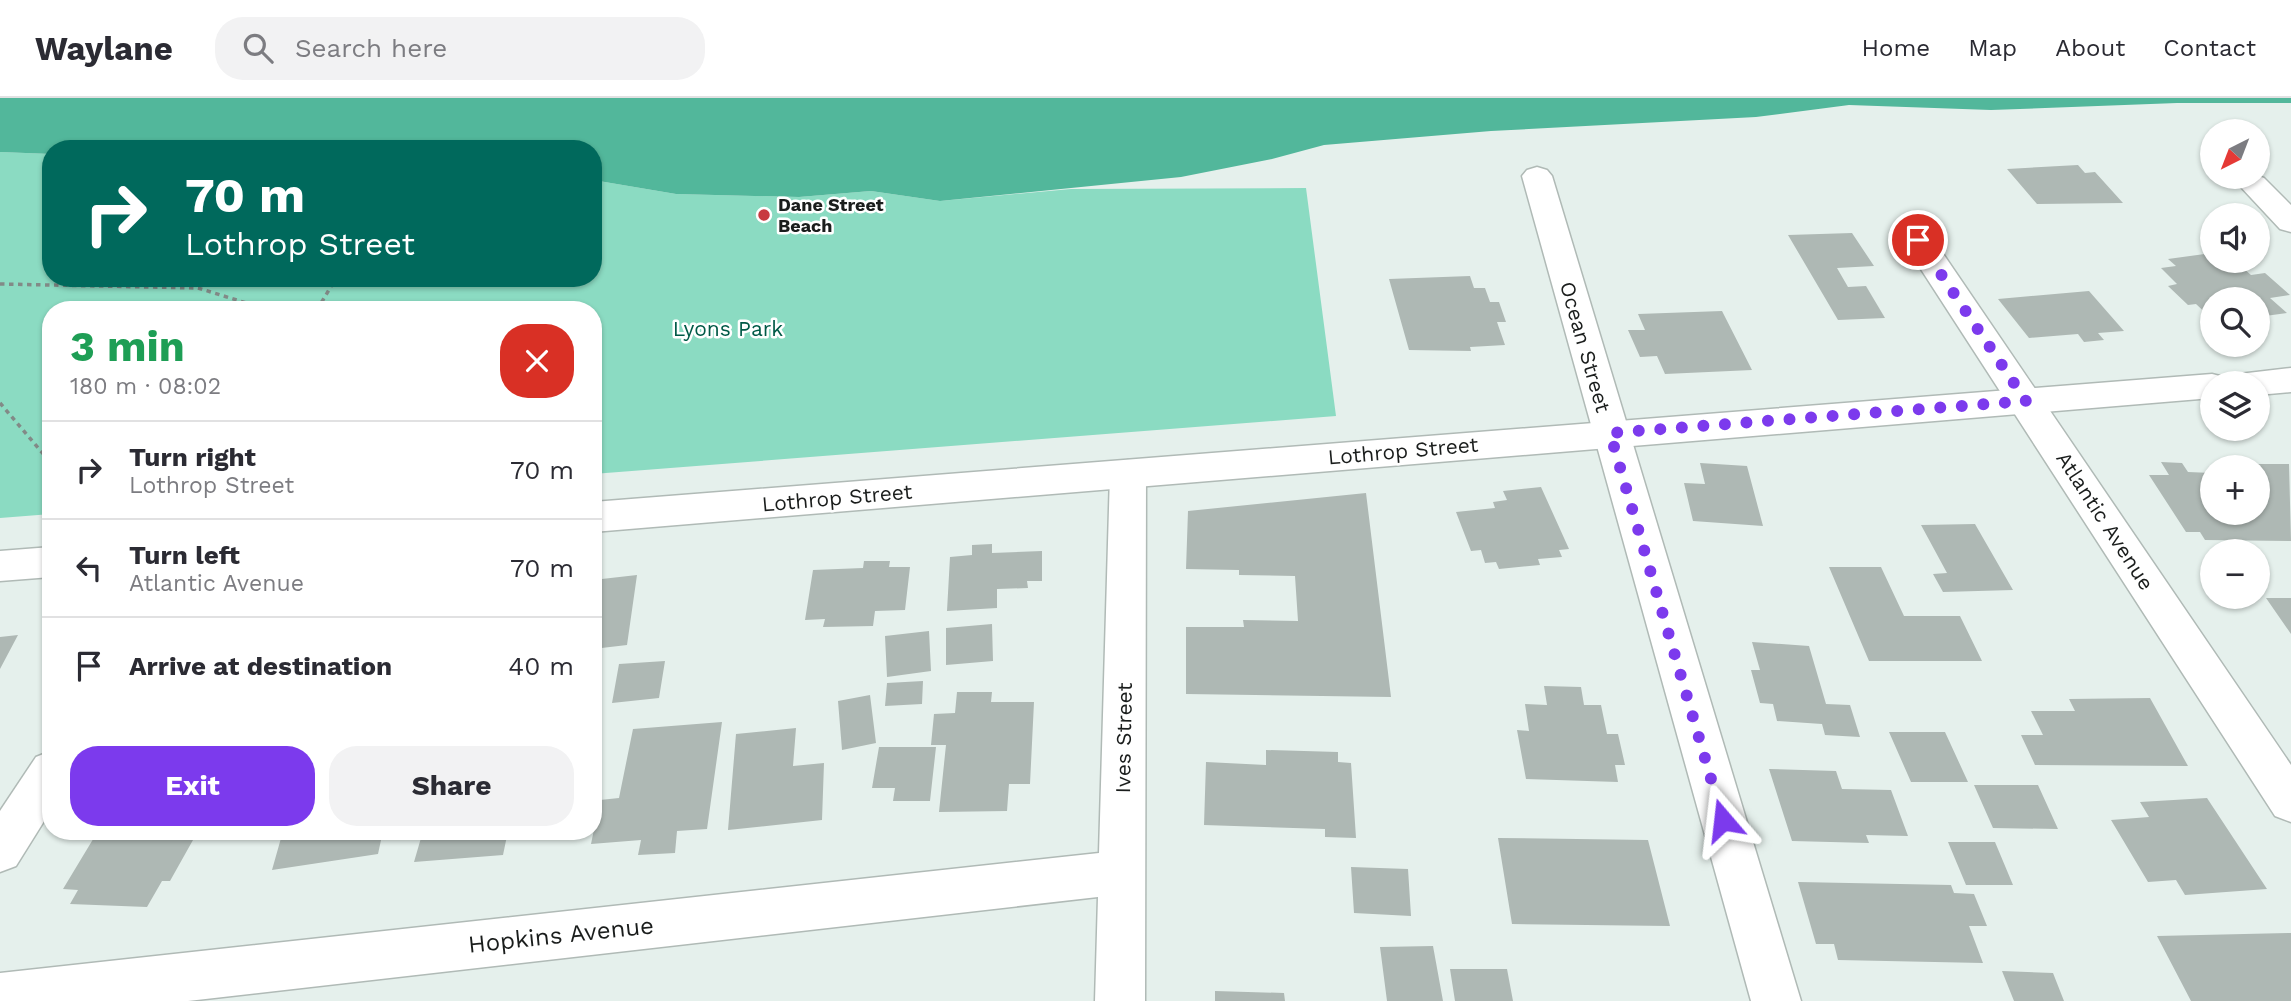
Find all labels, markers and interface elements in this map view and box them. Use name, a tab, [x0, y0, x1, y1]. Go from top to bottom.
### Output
search box	[215, 17, 705, 80]
text: Waylane	[35, 29, 173, 68]
icon: search	[239, 29, 277, 67]
text: Search here	[295, 33, 447, 63]
text: Home	[1862, 34, 1930, 62]
text: Map	[1968, 34, 2017, 62]
text: About	[2055, 34, 2125, 62]
text: Contact	[2163, 34, 2256, 62]
north arrow	[2200, 119, 2270, 189]
map controls	[2200, 119, 2270, 609]
text: 70 m	[185, 166, 305, 224]
icon: right	[70, 168, 161, 259]
place label: Dane Street Beach	[778, 194, 884, 236]
button: sound	[2200, 203, 2270, 273]
marker: Dane Street Beach	[756, 207, 772, 223]
pin	[1888, 210, 1948, 270]
icon: arrive	[1899, 221, 1937, 259]
text: Lothrop Street	[185, 225, 415, 263]
street label: Ocean Street	[1555, 279, 1616, 415]
button: search	[2200, 287, 2270, 357]
park label: Lyons Park	[673, 316, 783, 341]
text: 3 min	[70, 322, 185, 371]
button: close	[500, 324, 574, 398]
button: layers	[2200, 371, 2270, 441]
text: 180 m · 08:02	[70, 373, 221, 400]
street label: Lothrop Street	[1327, 431, 1479, 470]
text: Turn right	[129, 442, 256, 472]
street label: Atlantic Avenue	[2051, 447, 2159, 595]
icon: right	[70, 451, 108, 489]
text: 70 m	[510, 455, 574, 485]
button: +	[2200, 455, 2270, 525]
text: Lothrop Street	[129, 472, 294, 499]
street label: Lothrop Street	[761, 478, 913, 517]
button: −	[2200, 539, 2270, 609]
text: Turn left	[129, 540, 240, 570]
icon: left	[70, 549, 108, 587]
text: 70 m	[510, 553, 574, 583]
text: Atlantic Avenue	[129, 570, 304, 597]
icon: arrive	[70, 647, 108, 685]
text: Arrive at destination	[129, 651, 392, 681]
text: 40 m	[508, 651, 574, 681]
street label: Ives Street	[1110, 682, 1137, 794]
button: Exit	[70, 746, 315, 826]
button: Share	[329, 746, 574, 826]
position arrow	[1686, 783, 1760, 857]
street label: Hopkins Avenue	[467, 911, 655, 959]

